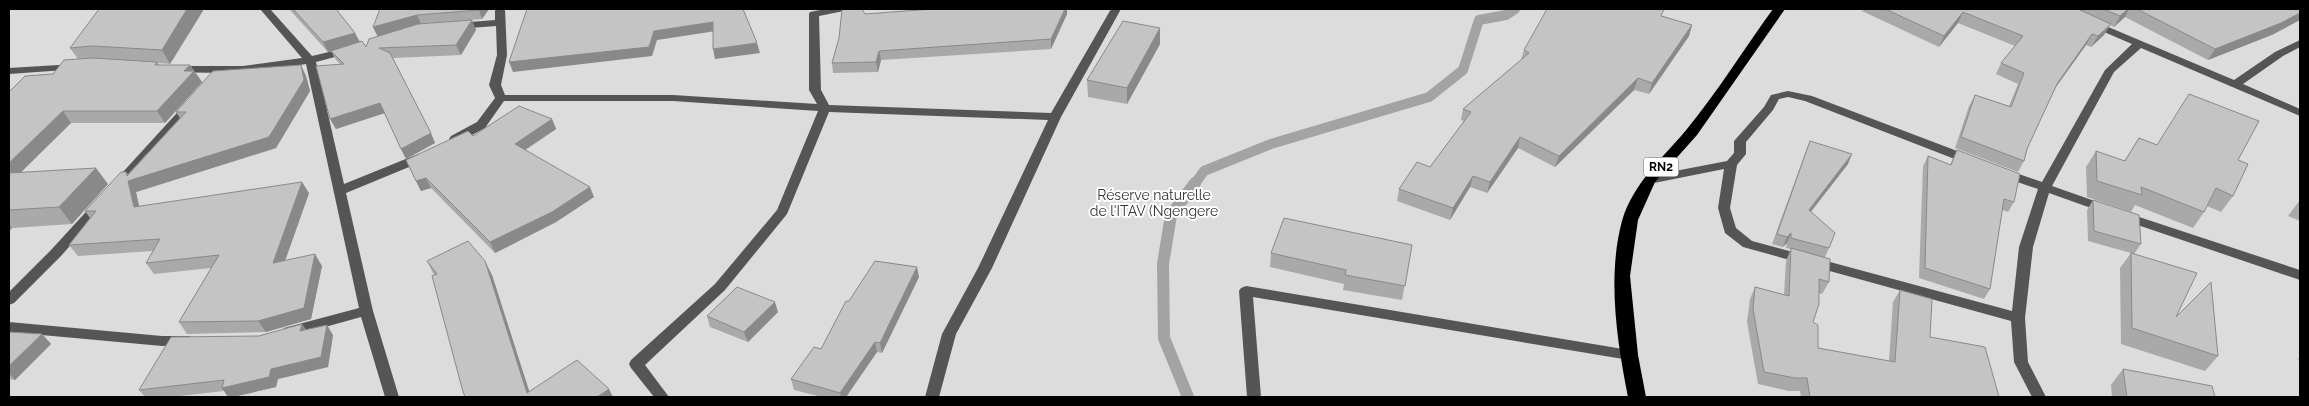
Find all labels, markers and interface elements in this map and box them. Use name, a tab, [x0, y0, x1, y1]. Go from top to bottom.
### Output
road number: RN2	[1644, 158, 1678, 176]
park label: Réserve naturelle de l'ITAV (Ngengere	[1090, 187, 1218, 219]

